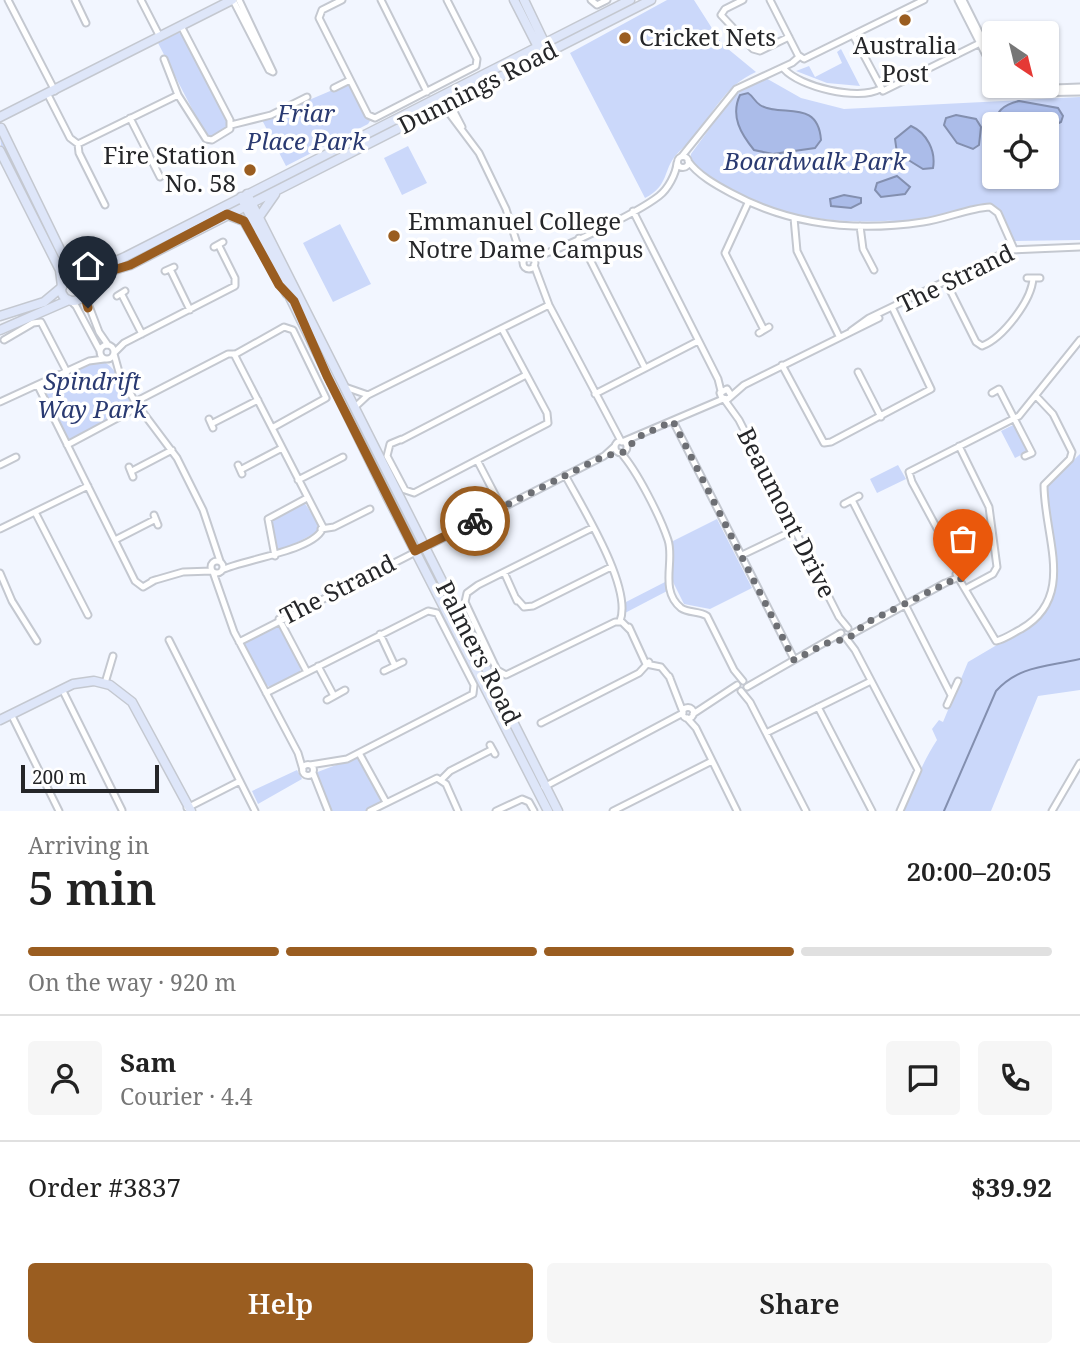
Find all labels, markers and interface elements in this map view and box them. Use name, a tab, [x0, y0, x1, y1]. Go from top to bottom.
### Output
marker: Australia Post	[897, 12, 913, 28]
place label: Cricket Nets	[639, 20, 776, 53]
north arrow	[982, 21, 1059, 98]
map controls	[982, 21, 1059, 189]
place label: Australia Post	[853, 28, 957, 89]
marker: Cricket Nets	[617, 30, 633, 46]
street label: Dunnings Road	[392, 32, 563, 141]
park label: Friar Place Park	[245, 96, 367, 157]
button: locate	[982, 112, 1059, 189]
place label: Fire Station No. 58	[103, 138, 236, 199]
park label: Boardwalk Park	[723, 144, 908, 177]
marker: Fire Station No. 58	[242, 162, 258, 178]
place label: Emmanuel College Notre Dame Campus	[408, 204, 643, 265]
marker: Emmanuel College Notre Dame Campus	[386, 228, 402, 244]
street label: The Strand	[892, 235, 1019, 320]
pin	[58, 236, 118, 308]
icon: home	[69, 247, 107, 285]
park label: Spindrift Way Park	[37, 364, 148, 425]
street label: Beaumont Drive	[730, 421, 845, 603]
courier	[440, 486, 510, 556]
icon: bike	[456, 502, 494, 540]
pin	[933, 509, 993, 581]
icon: bag	[944, 520, 982, 558]
street label: The Strand	[274, 545, 401, 632]
street label: Palmers Road	[429, 575, 530, 730]
scale bar	[21, 762, 159, 794]
text: 200 m	[32, 764, 87, 790]
text: Arriving in	[28, 829, 149, 861]
text: 20:00–20:05	[906, 853, 1052, 889]
text: 5 min	[28, 856, 156, 918]
text: On the way · 920 m	[28, 966, 236, 998]
button: person	[28, 1041, 102, 1115]
button: chat	[886, 1041, 960, 1115]
button: phone	[978, 1041, 1052, 1115]
text: Sam	[120, 1044, 176, 1080]
text: Courier · 4.4	[120, 1080, 253, 1112]
text: Order #3837	[28, 1169, 181, 1205]
text: $39.92	[971, 1169, 1052, 1205]
button: Help	[28, 1263, 533, 1343]
button: Share	[547, 1263, 1052, 1343]

